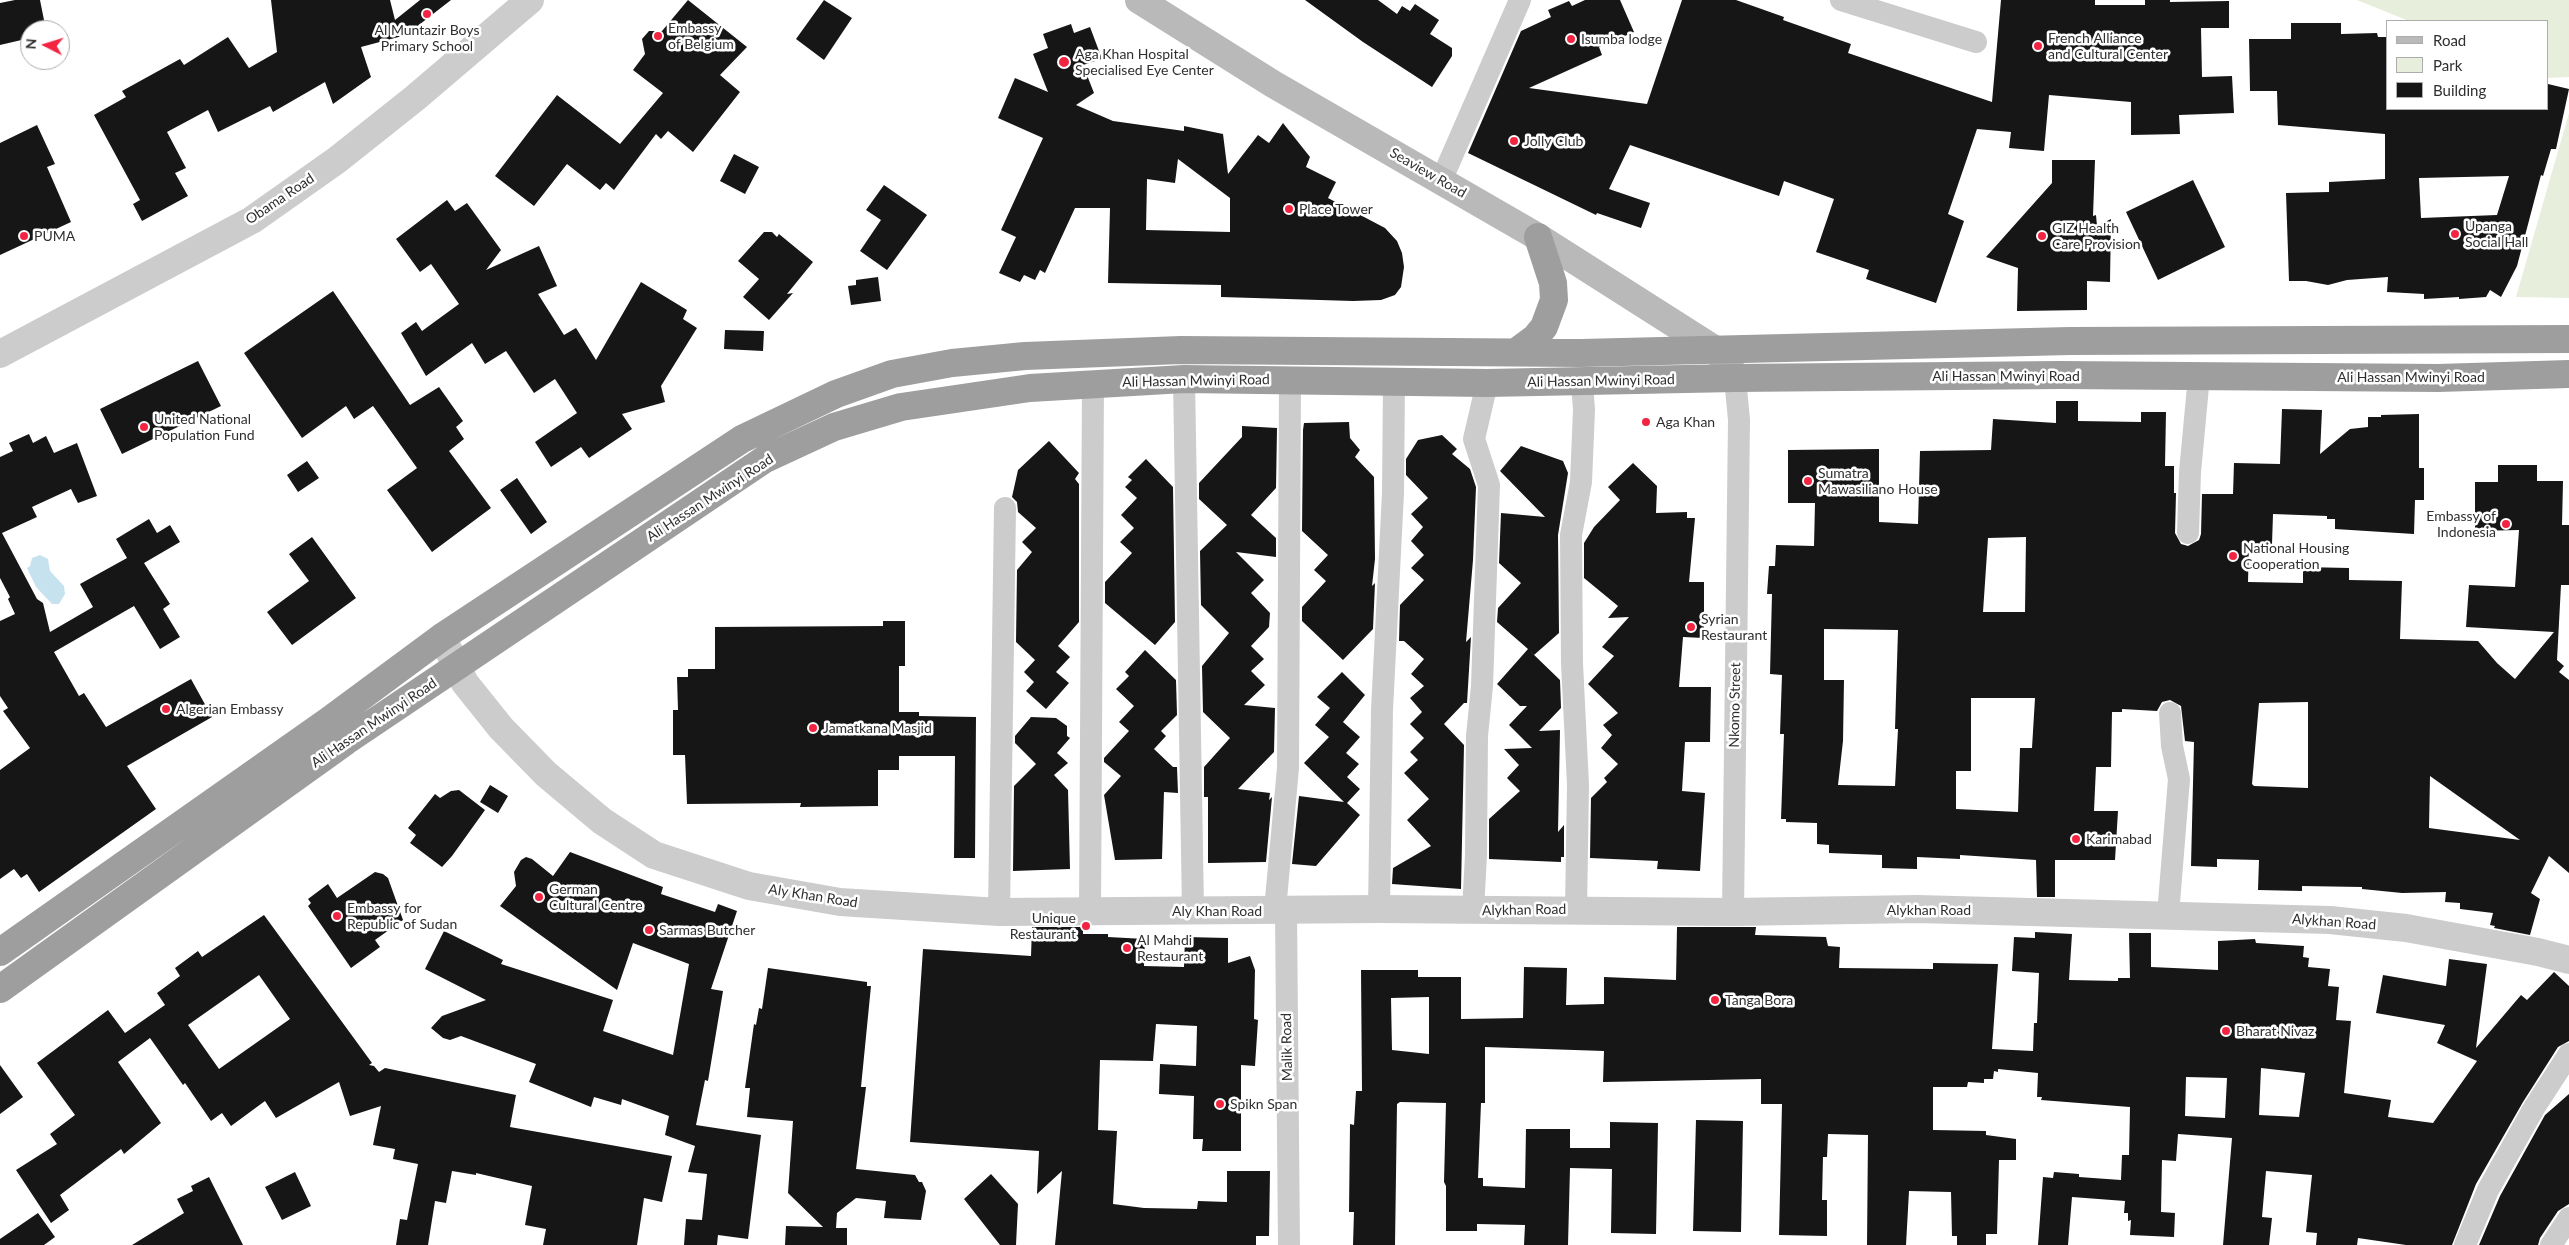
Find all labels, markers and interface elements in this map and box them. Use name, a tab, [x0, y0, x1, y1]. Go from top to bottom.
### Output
marker: Al Muntazir Boys Primary School	[421, 8, 433, 20]
north arrow	[20, 20, 70, 70]
place label: Embassy of Belgium	[668, 20, 734, 52]
legend	[2386, 20, 2549, 110]
place label: Al Muntazir Boys Primary School	[375, 22, 479, 54]
marker: Embassy of Belgium	[652, 30, 664, 42]
place label: French Alliance and Cultural Center	[2048, 30, 2168, 62]
place label: Isumba lodge	[1581, 31, 1662, 47]
text: Road	[2433, 31, 2466, 49]
marker: Isumba lodge	[1565, 33, 1577, 45]
text: N	[22, 38, 39, 50]
marker: French Alliance and Cultural Center	[2032, 40, 2044, 52]
place label: Aga Khan Hospital Specialised Eye Center	[1075, 46, 1214, 78]
marker: Aga Khan Hospital Specialised Eye Center	[1057, 55, 1071, 69]
text: Park	[2433, 56, 2462, 74]
text: Building	[2433, 81, 2486, 99]
place label: Jolly Club	[1524, 133, 1583, 149]
marker: Jolly Club	[1508, 135, 1520, 147]
street label: Seaview Road	[1387, 144, 1469, 202]
street label: Obama Road	[243, 170, 317, 228]
place label: Place Tower	[1299, 201, 1373, 217]
marker: Place Tower	[1283, 203, 1295, 215]
place label: Upanga Social Hall	[2465, 218, 2528, 250]
place label: GIZ Health Care Provision	[2052, 220, 2141, 252]
place label: PUMA	[34, 228, 75, 244]
marker: Upanga Social Hall	[2449, 228, 2461, 240]
marker: PUMA	[18, 230, 30, 242]
marker: GIZ Health Care Provision	[2036, 230, 2048, 242]
street label: Ali Hassan Mwinyi Road	[1932, 368, 2080, 384]
street label: Ali Hassan Mwinyi Road	[2337, 369, 2485, 385]
street label: Ali Hassan Mwinyi Road	[1122, 371, 1270, 391]
street label: Ali Hassan Mwinyi Road	[1527, 371, 1675, 391]
place label: United National Population Fund	[154, 411, 255, 444]
place label: Aga Khan	[1656, 414, 1715, 430]
marker: Aga Khan	[1640, 416, 1652, 428]
marker: United National Population Fund	[138, 421, 150, 433]
street label: Ali Hassan Mwinyi Road	[643, 451, 777, 545]
place label: Sumatra Mawasiliano House	[1818, 465, 1938, 498]
marker: Sumatra Mawasiliano House	[1802, 475, 1814, 487]
place label: Embassy of Indonesia	[2426, 508, 2496, 540]
marker: Embassy of Indonesia	[2500, 518, 2512, 530]
place label: National Housing Cooperation	[2243, 540, 2349, 572]
marker: National Housing Cooperation	[2227, 550, 2239, 562]
place label: Syrian Restaurant	[1701, 611, 1767, 644]
marker: Syrian Restaurant	[1685, 621, 1697, 633]
street label: Nkomo Street	[1726, 662, 1744, 748]
street label: Ali Hassan Mwinyi Road	[308, 675, 440, 771]
place label: Algerian Embassy	[176, 701, 284, 717]
marker: Algerian Embassy	[160, 703, 172, 715]
place label: Jamatkana Masjid	[823, 720, 932, 736]
marker: Jamatkana Masjid	[807, 722, 819, 734]
place label: Karimabad	[2086, 831, 2152, 847]
marker: Karimabad	[2070, 833, 2082, 845]
place label: German Cultural Centre	[549, 881, 643, 914]
street label: Aly Khan Road	[767, 881, 859, 911]
marker: German Cultural Centre	[533, 891, 545, 903]
place label: Embassy for Republic of Sudan	[347, 900, 457, 932]
street label: Alykhan Road	[1482, 901, 1566, 919]
street label: Alykhan Road	[1887, 902, 1971, 918]
street label: Aly Khan Road	[1172, 903, 1262, 919]
marker: Embassy for Republic of Sudan	[331, 910, 343, 922]
place label: Unique Restaurant	[1010, 910, 1076, 942]
street label: Alykhan Road	[2291, 911, 2377, 933]
marker: Unique Restaurant	[1080, 920, 1092, 932]
place label: Sarmas Butcher	[659, 922, 755, 938]
marker: Sarmas Butcher	[643, 924, 655, 936]
place label: Al Mahdi Restaurant	[1137, 932, 1203, 964]
marker: Al Mahdi Restaurant	[1121, 942, 1133, 954]
place label: Tanga Bora	[1725, 992, 1793, 1008]
marker: Tanga Bora	[1709, 994, 1721, 1006]
street label: Malik Road	[1278, 1013, 1296, 1081]
place label: Bharat Nivaz	[2236, 1023, 2314, 1039]
marker: Bharat Nivaz	[2220, 1025, 2232, 1037]
place label: Spikn Span	[1230, 1096, 1297, 1112]
marker: Spikn Span	[1214, 1098, 1226, 1110]

